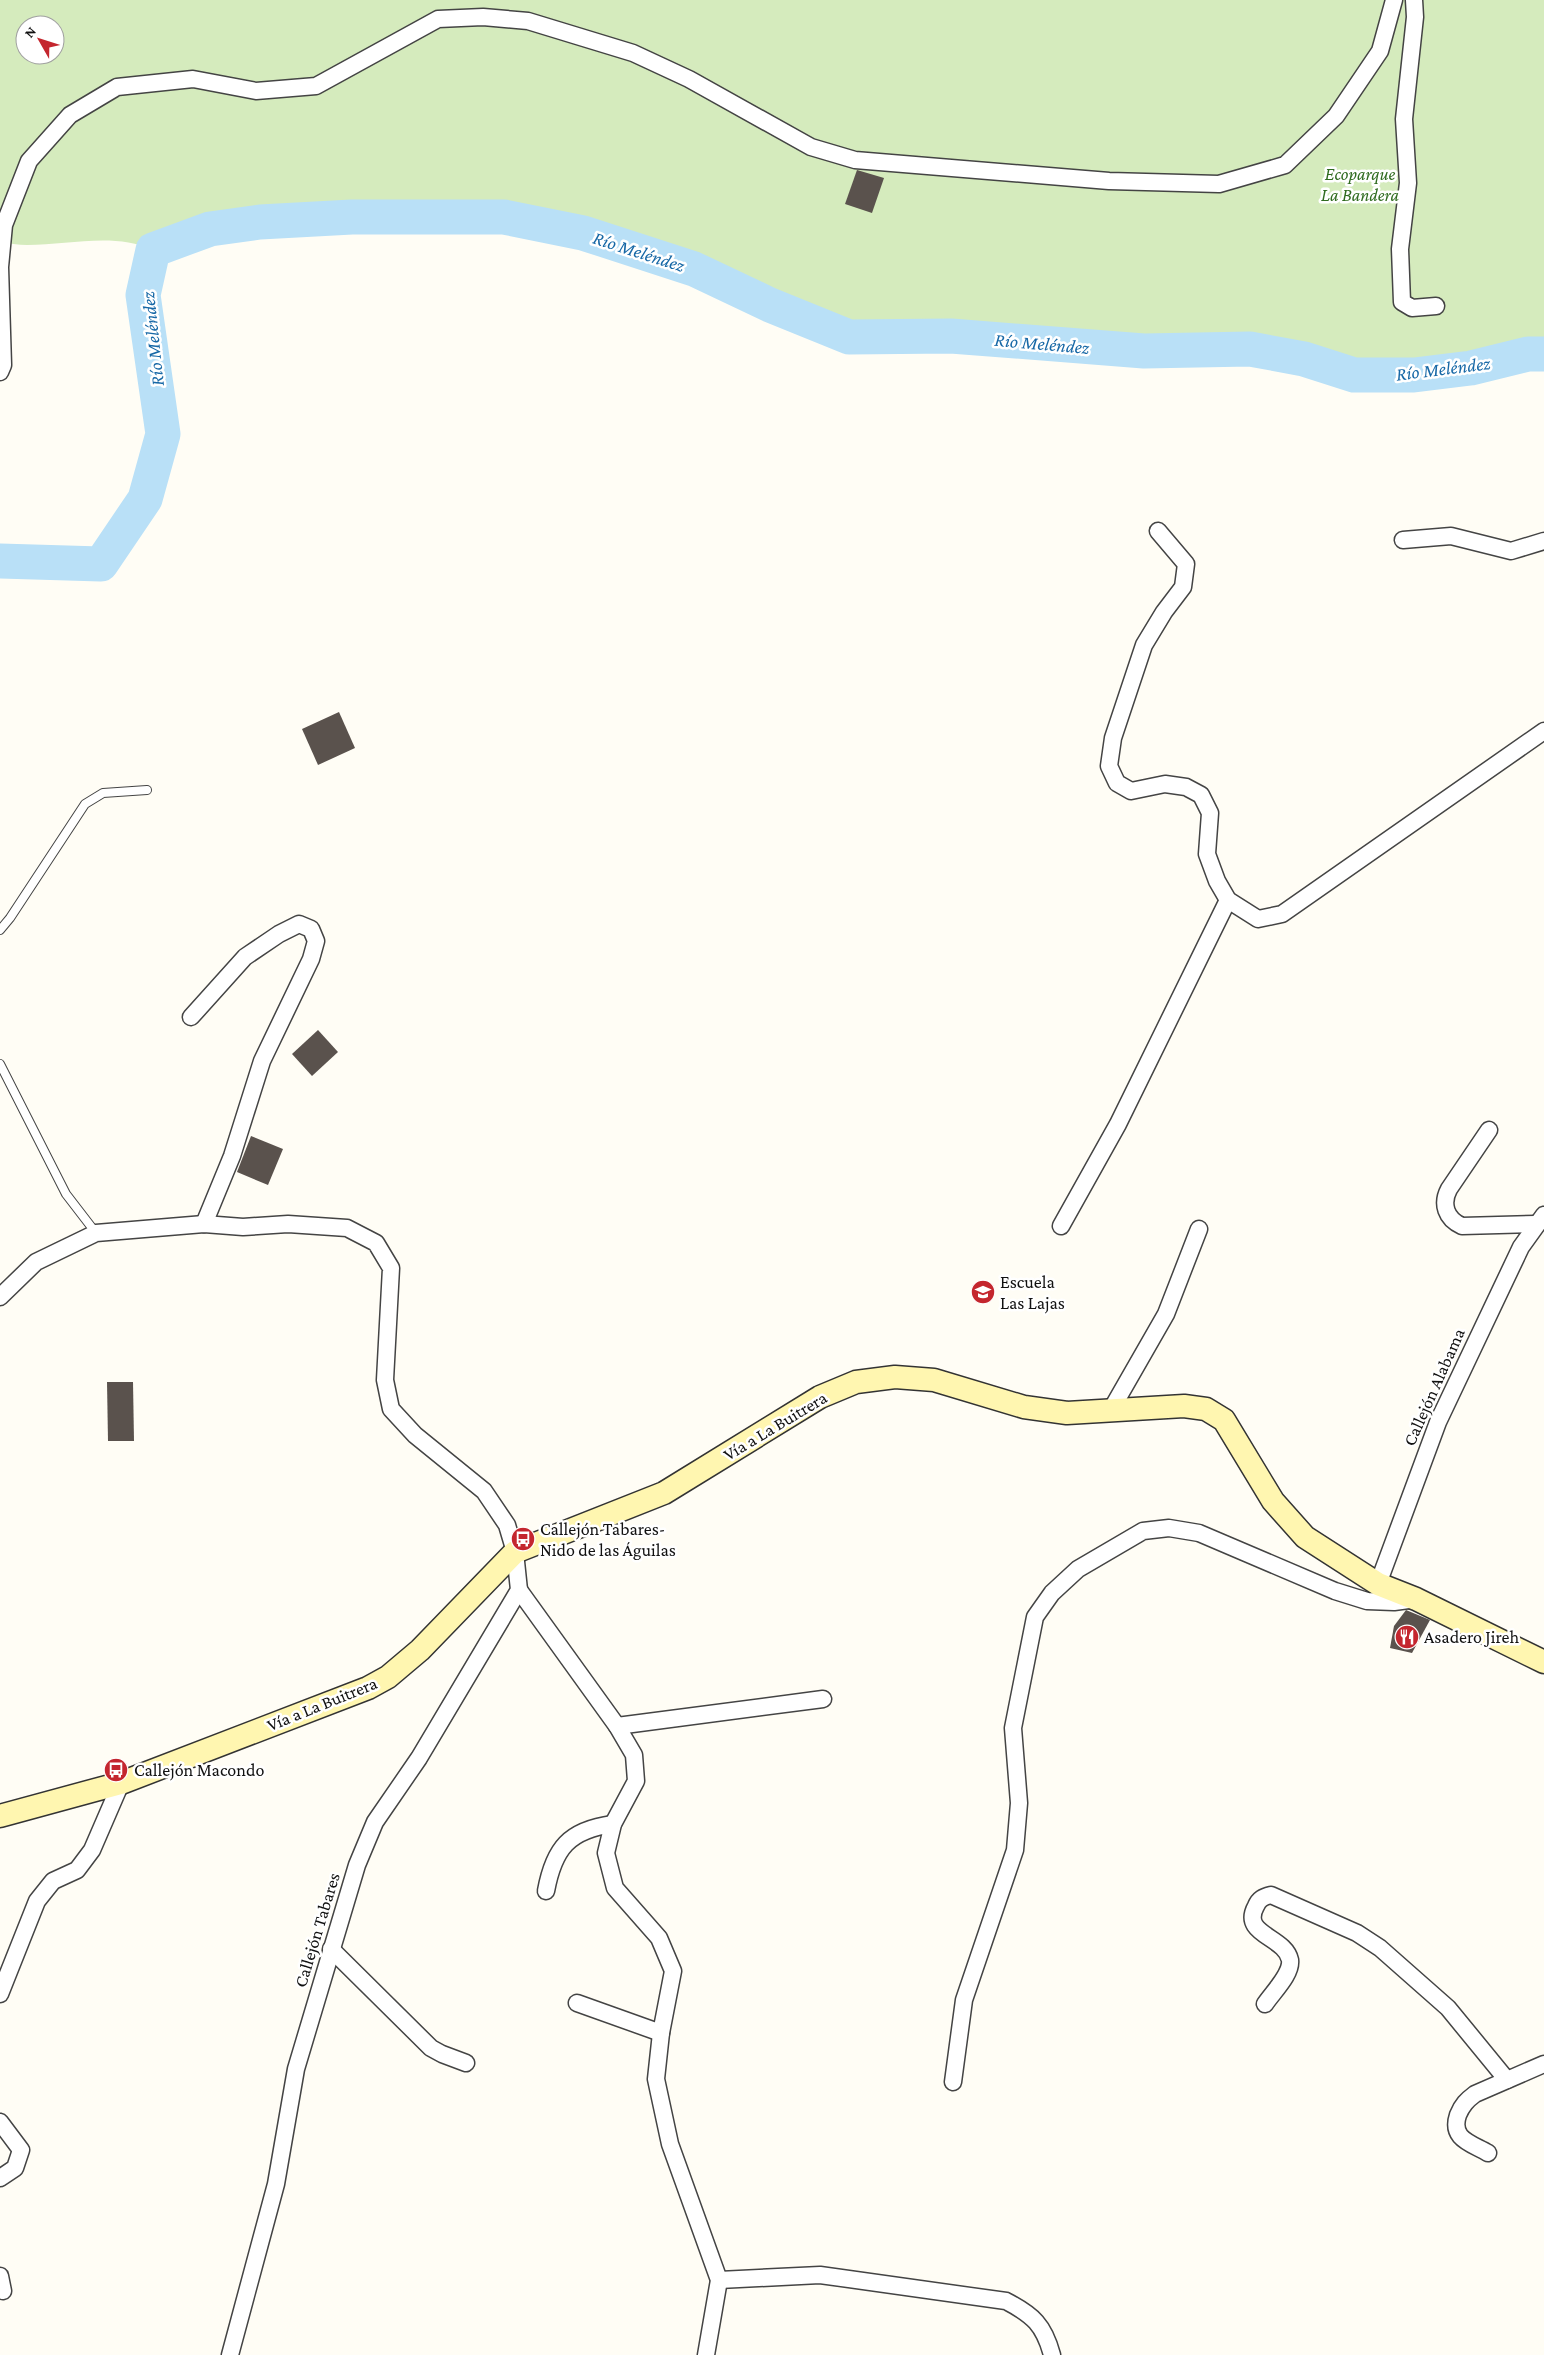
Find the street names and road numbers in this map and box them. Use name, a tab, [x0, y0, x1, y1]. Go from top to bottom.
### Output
street label: Callejón Alabama	[1399, 1325, 1470, 1449]
street label: Vía a La Buitrera	[720, 1387, 830, 1465]
street label: Vía a La Buitrera	[264, 1673, 380, 1735]
street label: Callejón Tabares	[290, 1870, 345, 1990]

